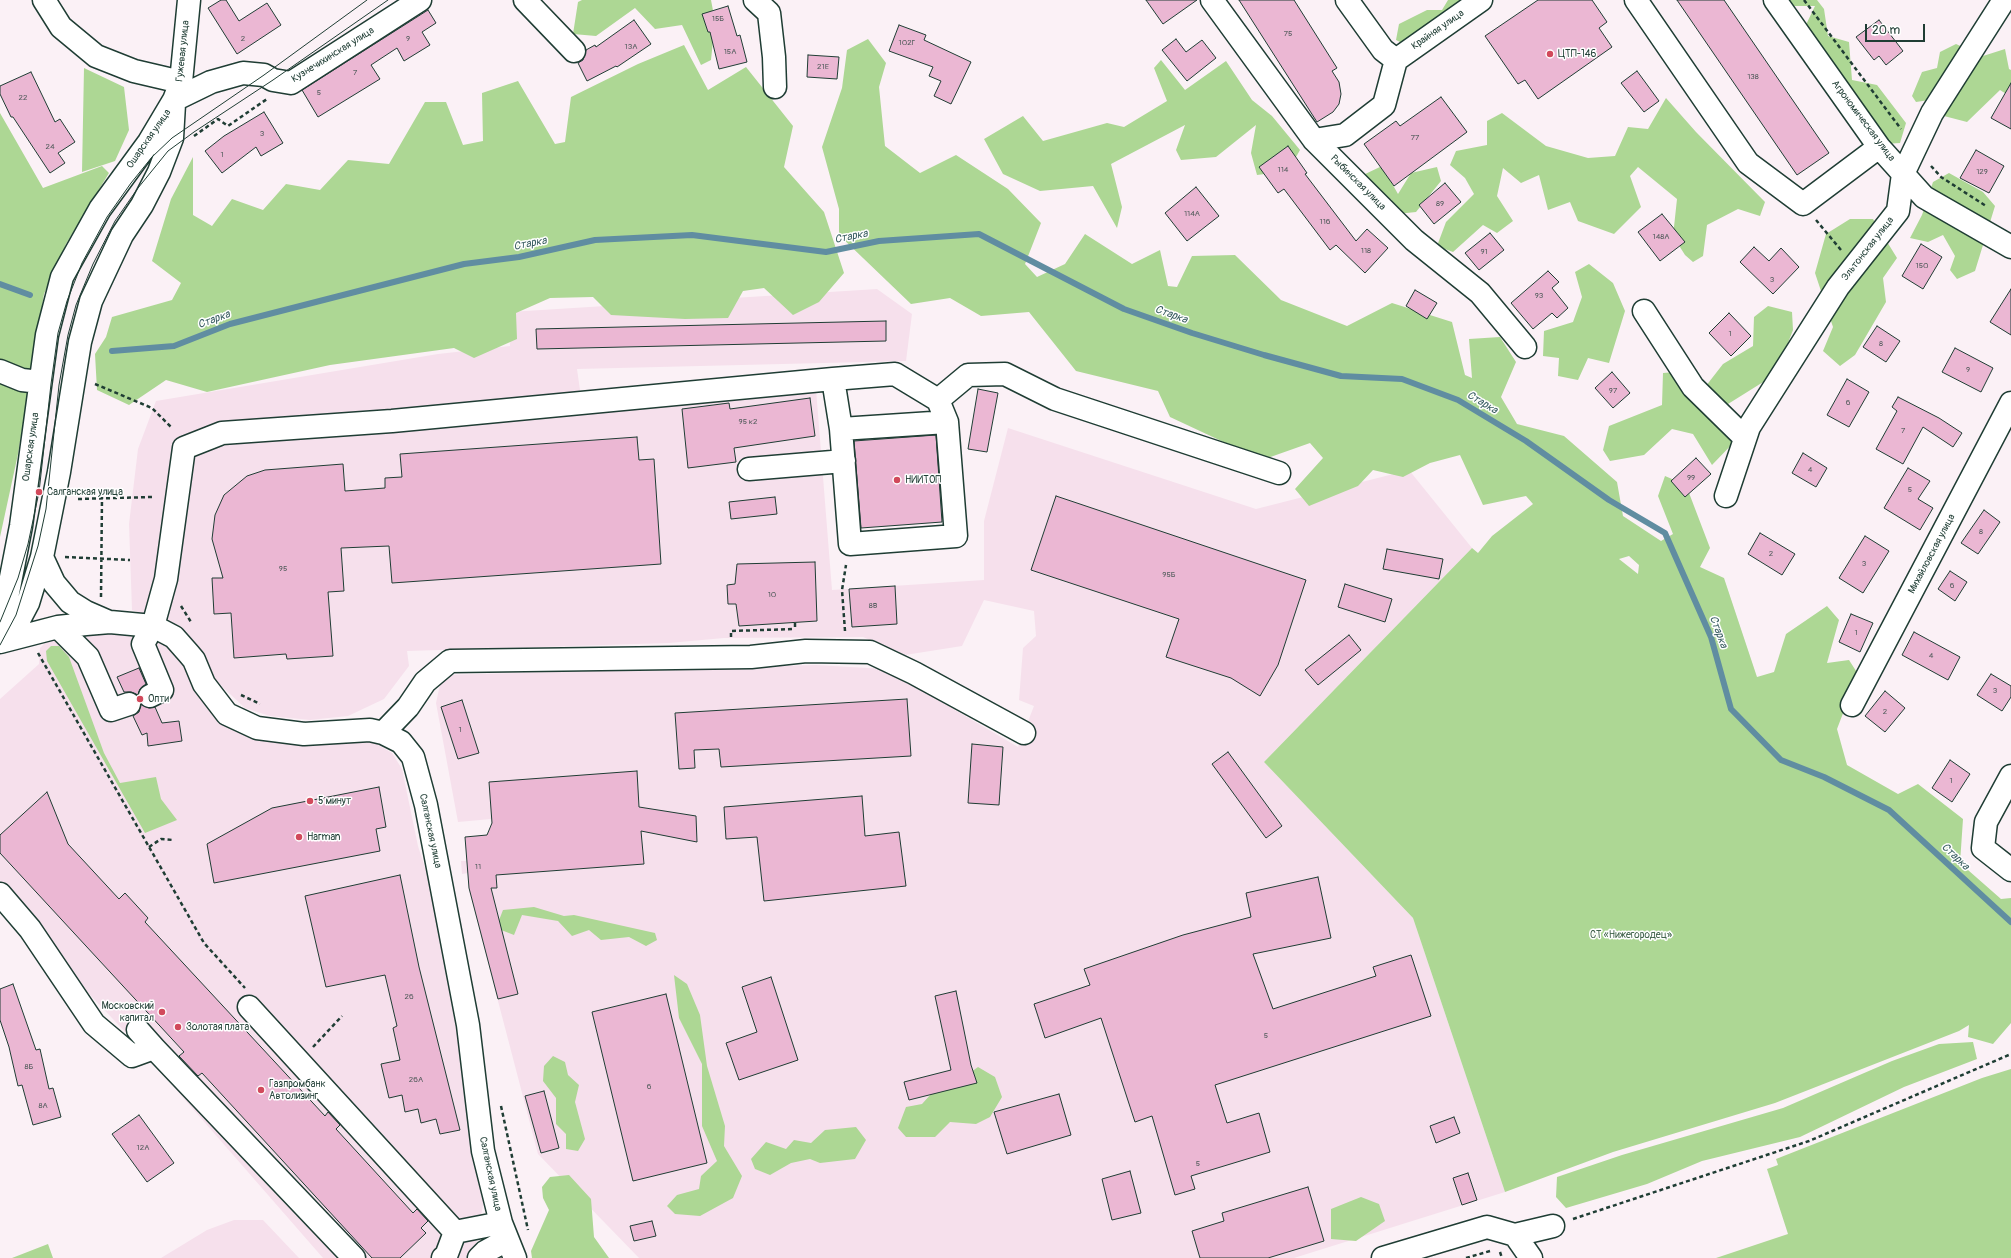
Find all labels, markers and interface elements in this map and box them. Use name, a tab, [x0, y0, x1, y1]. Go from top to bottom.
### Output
street label: Крайняя улица	[1409, 7, 1467, 53]
house number: 15Б	[712, 14, 724, 24]
scale bar	[1867, 16, 1927, 42]
street label: Гужевая улица	[174, 20, 192, 82]
text: 20 m	[1872, 23, 1900, 38]
street label: Кузнечихинская улица	[289, 25, 377, 85]
house number: 75	[1284, 29, 1292, 39]
house number: 2	[241, 34, 245, 44]
house number: 9	[406, 34, 410, 44]
house number: 102Г	[899, 38, 915, 48]
house number: 13А	[625, 42, 637, 52]
house number: 15А	[724, 47, 736, 57]
place label: ЦТП-146	[1558, 48, 1596, 60]
marker: ЦТП-146	[1545, 49, 1555, 59]
house number: 21Е	[817, 62, 829, 72]
house number: 7	[353, 68, 357, 78]
house number: 138	[1747, 72, 1759, 82]
street label: Агрономическая улица	[1829, 78, 1897, 164]
house number: 5	[317, 88, 321, 98]
house number: 22	[19, 93, 27, 103]
street label: Ошарская улица	[124, 107, 174, 171]
house number: 3	[260, 129, 264, 139]
house number: 77	[1411, 133, 1419, 143]
house number: 24	[45, 142, 55, 152]
house number: 1	[220, 150, 224, 160]
street label: Рыбинская улица	[1328, 153, 1388, 213]
house number: 114	[1278, 165, 1288, 175]
house number: 129	[1976, 167, 1988, 177]
house number: 89	[1436, 199, 1444, 209]
house number: 114А	[1184, 209, 1200, 219]
street label: Эльтонская улица	[1839, 215, 1897, 283]
house number: 116	[1320, 217, 1330, 227]
water label: Старка	[833, 227, 869, 247]
house number: 148А	[1653, 232, 1669, 242]
water label: Старка	[512, 234, 548, 254]
house number: 118	[1361, 246, 1371, 256]
house number: 91	[1480, 247, 1488, 257]
house number: 150	[1916, 261, 1928, 271]
house number: 3	[1770, 275, 1774, 285]
house number: 93	[1535, 291, 1543, 301]
water label: Старка	[1153, 303, 1189, 327]
water label: Старка	[196, 308, 232, 332]
house number: 1	[1728, 329, 1732, 339]
house number: 8	[1879, 339, 1883, 349]
house number: 9	[1966, 365, 1970, 375]
house number: 97	[1609, 386, 1617, 396]
water label: Старка	[1464, 389, 1500, 417]
house number: 6	[1846, 398, 1850, 408]
street label: Ошарская улица	[20, 412, 42, 482]
house number: 95 к2	[739, 417, 757, 427]
house number: 7	[1901, 426, 1905, 436]
house number: 4	[1808, 465, 1812, 475]
house number: 99	[1687, 473, 1695, 483]
place label: НИИТОП	[905, 474, 941, 486]
marker: НИИТОП	[892, 475, 902, 485]
house number: 5	[1908, 485, 1912, 495]
place label: Салганская улица	[47, 486, 123, 498]
marker: Салганская улица	[34, 487, 44, 497]
street label: Михайловская улица	[1906, 512, 1958, 596]
house number: 8	[1979, 527, 1983, 537]
house number: 2	[1769, 549, 1773, 559]
house number: 3	[1862, 559, 1866, 569]
house number: 95	[279, 564, 287, 574]
house number: 95Б	[1162, 570, 1176, 580]
house number: 6	[1950, 581, 1954, 591]
house number: 10	[768, 590, 776, 600]
house number: 8В	[869, 601, 877, 611]
water label: Старка	[1706, 614, 1730, 650]
house number: 1	[1854, 628, 1858, 638]
house number: 4	[1929, 651, 1933, 661]
house number: 3	[1993, 686, 1997, 696]
place label: Опти	[148, 693, 169, 705]
marker: Опти	[135, 694, 145, 704]
house number: 2	[1883, 707, 1887, 717]
house number: 1	[458, 725, 462, 735]
house number: 1	[1949, 776, 1953, 786]
street label: Салганская улица	[416, 793, 444, 869]
place label: 5 минут	[318, 795, 351, 807]
marker: 5 минут	[305, 796, 315, 806]
place label: Harman	[307, 831, 340, 843]
marker: Harman	[294, 832, 304, 842]
water label: Старка	[1938, 841, 1972, 873]
house number: 11	[475, 862, 481, 872]
park label: СТ «Нижегородец»	[1590, 929, 1672, 941]
house number: 26	[404, 992, 414, 1002]
place label: Московский капитал	[101, 1000, 154, 1024]
marker: Московский капитал	[157, 1007, 167, 1017]
place label: Золотая плата	[186, 1021, 249, 1033]
marker: Золотая плата	[173, 1022, 183, 1032]
house number: 5	[1264, 1031, 1268, 1041]
house number: 8Б	[25, 1062, 33, 1072]
house number: 26А	[409, 1075, 423, 1085]
place label: Газпромбанк Автолизинг	[269, 1078, 326, 1102]
house number: 6	[647, 1082, 651, 1092]
marker: Газпромбанк Автолизинг	[256, 1085, 266, 1095]
house number: 8А	[38, 1101, 48, 1111]
street label: Салганская улица	[476, 1136, 504, 1212]
house number: 12А	[137, 1143, 149, 1153]
house number: 5	[1196, 1159, 1200, 1169]

